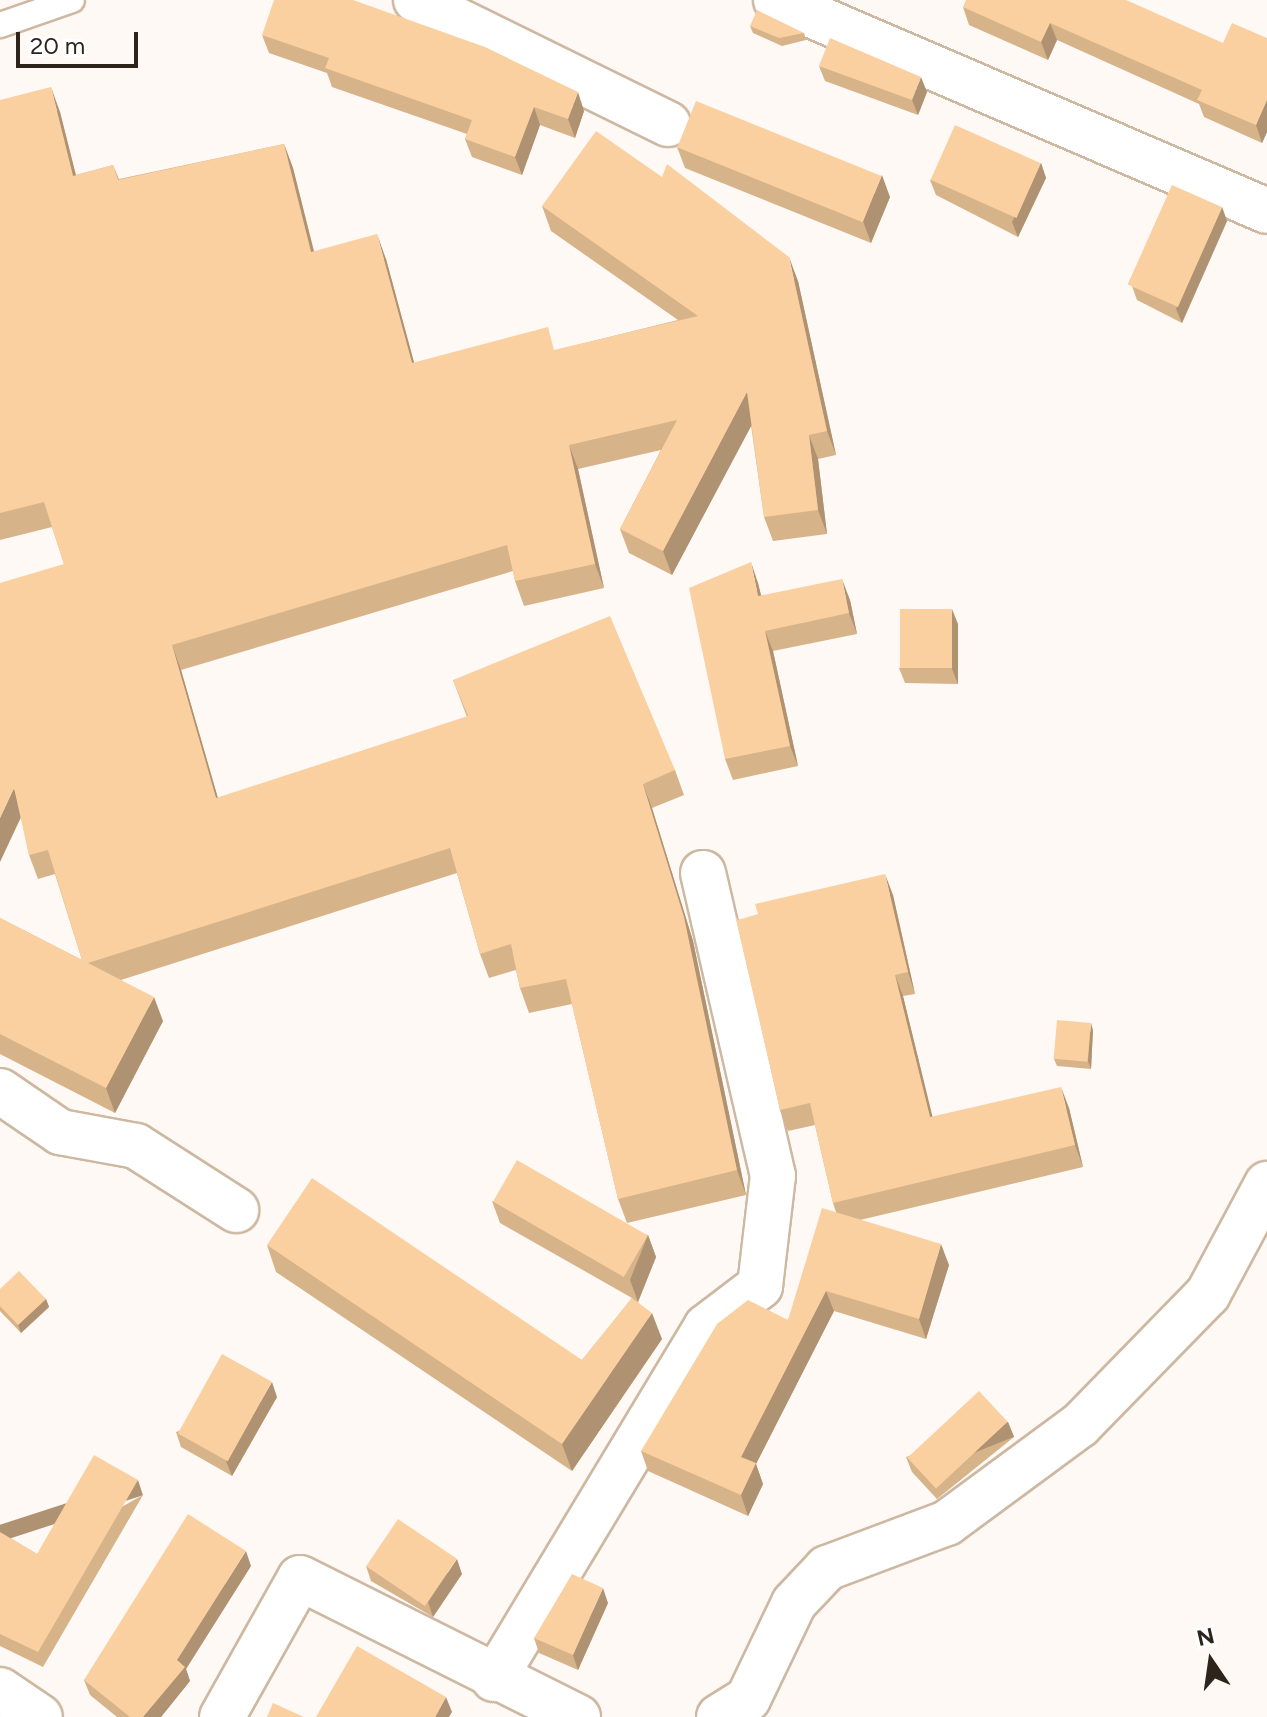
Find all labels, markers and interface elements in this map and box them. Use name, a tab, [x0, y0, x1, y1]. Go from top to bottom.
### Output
scale bar	[20, 16, 142, 66]
text: 20 m	[30, 31, 85, 60]
north arrow	[1171, 1621, 1251, 1701]
text: N	[1194, 1622, 1217, 1652]

